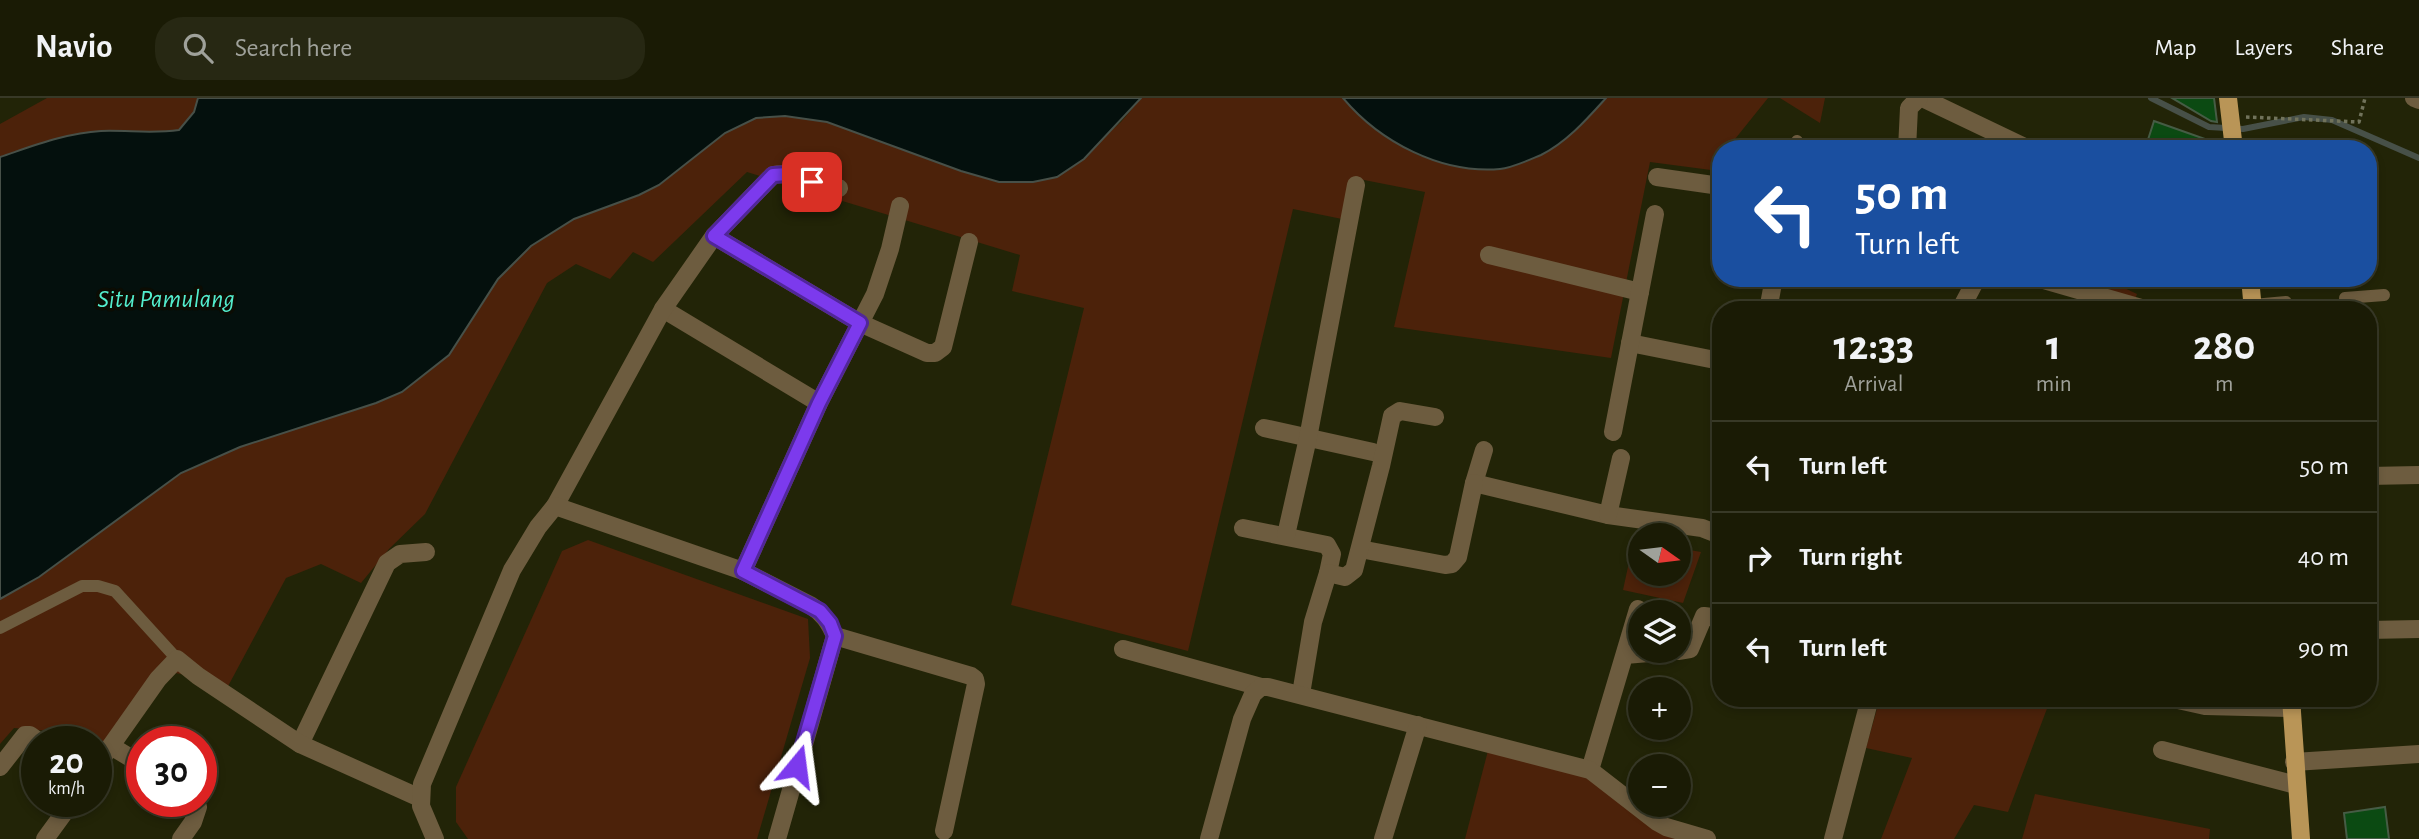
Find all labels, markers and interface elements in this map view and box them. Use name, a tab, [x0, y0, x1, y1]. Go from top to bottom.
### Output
search box	[155, 17, 645, 80]
icon: search	[179, 29, 217, 67]
text: Navio	[35, 31, 113, 64]
text: Search here	[235, 35, 352, 61]
text: Map	[2154, 36, 2196, 60]
text: Layers	[2234, 36, 2293, 60]
text: Share	[2331, 36, 2384, 60]
pin	[782, 152, 842, 212]
icon: arrive	[793, 163, 831, 201]
icon: left	[1740, 168, 1831, 259]
text: 50 m	[1855, 170, 1949, 219]
text: Turn left	[1855, 228, 1959, 260]
water label: Situ Pamulang	[97, 286, 235, 312]
text: 12:33	[1834, 325, 1914, 367]
text: 1	[2046, 325, 2061, 367]
text: 280	[2193, 325, 2255, 367]
text: Arrival	[1844, 373, 1903, 396]
text: min	[2036, 373, 2072, 396]
text: m	[2215, 373, 2233, 396]
icon: left	[1740, 448, 1778, 486]
text: Turn left	[1799, 453, 1887, 479]
text: 50 m	[2299, 453, 2349, 479]
north arrow	[1628, 523, 1690, 586]
map controls	[1628, 523, 1691, 817]
icon: right	[1740, 539, 1778, 577]
text: Turn right	[1799, 544, 1902, 570]
text: 40 m	[2298, 544, 2349, 570]
button: layers	[1628, 600, 1691, 663]
icon: left	[1740, 630, 1778, 668]
text: Turn left	[1799, 635, 1887, 661]
text: 90 m	[2298, 635, 2349, 661]
button: +	[1628, 677, 1691, 740]
speed limit sign: 30	[126, 726, 217, 817]
position arrow	[760, 729, 834, 803]
text: 20	[49, 745, 84, 780]
button: −	[1628, 754, 1691, 817]
text: km/h	[48, 780, 85, 798]

